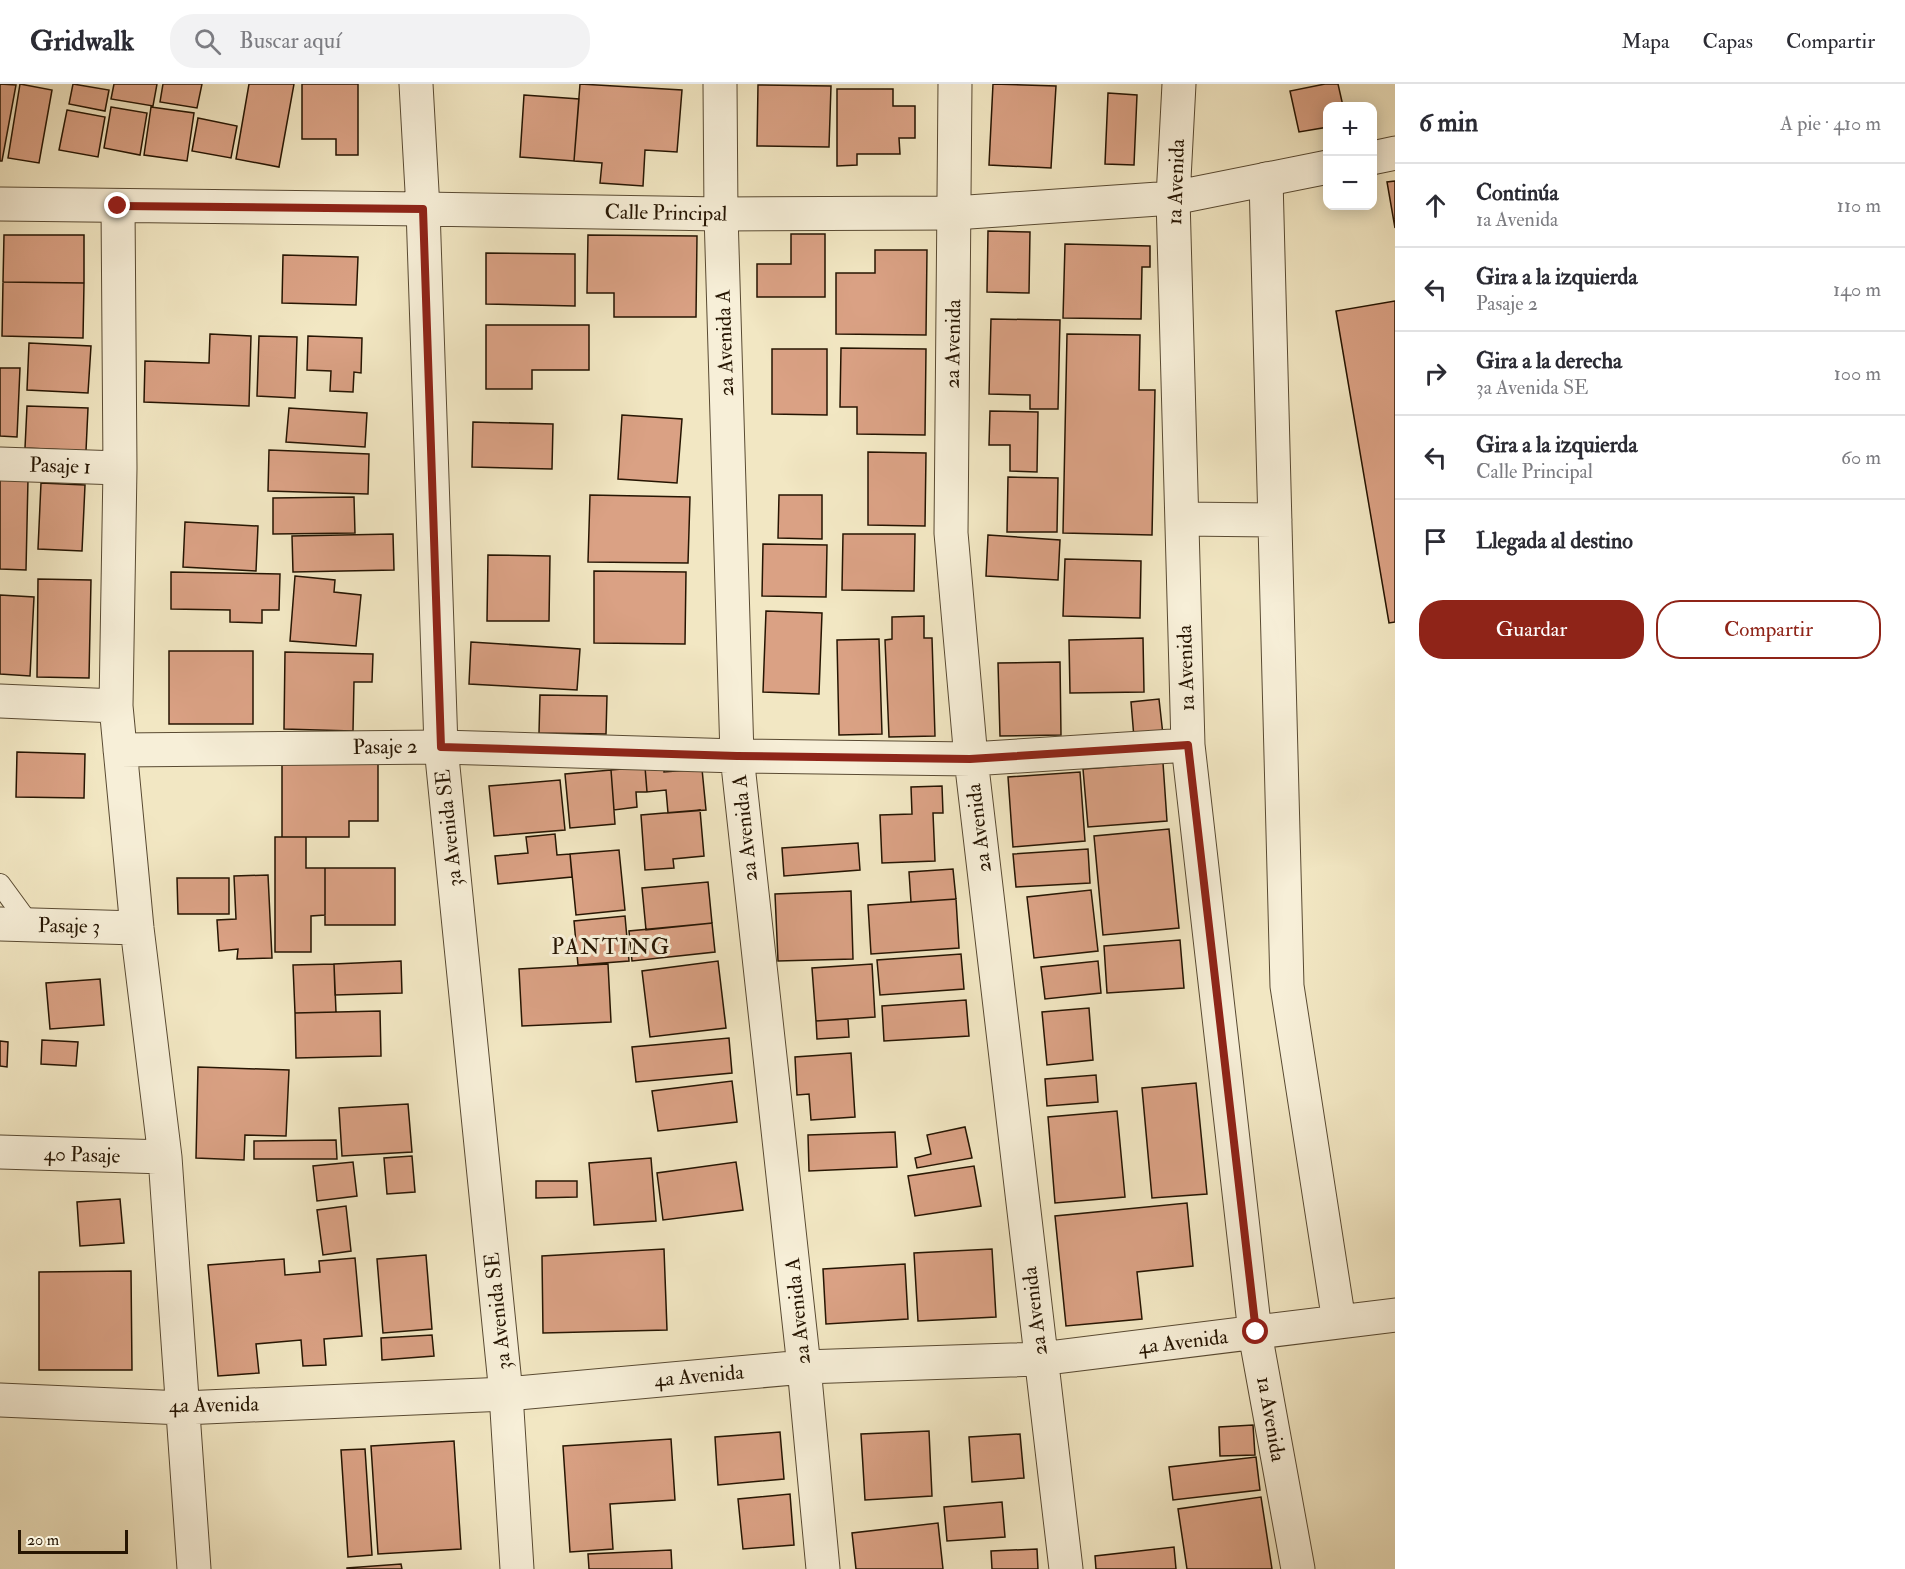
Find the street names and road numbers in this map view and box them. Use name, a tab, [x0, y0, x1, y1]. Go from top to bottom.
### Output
street label: 1a Avenida	[1161, 138, 1191, 226]
street label: Calle Principal	[604, 198, 728, 228]
street label: 2a Avenida A	[710, 289, 740, 397]
street label: 2a Avenida	[939, 299, 967, 389]
street label: Pasaje 1	[29, 451, 91, 481]
street label: 1a Avenida	[1171, 624, 1201, 712]
street label: Pasaje 2	[352, 733, 418, 761]
street label: 3a Avenida SE	[429, 768, 469, 888]
street label: 2a Avenida A	[726, 773, 764, 883]
street label: 2a Avenida	[960, 782, 998, 874]
street label: Pasaje 3	[38, 912, 100, 940]
street label: 40 Pasaje	[43, 1140, 121, 1170]
street label: 3a Avenida SE	[478, 1251, 518, 1371]
street label: 2a Avenida A	[779, 1256, 817, 1366]
street label: 2a Avenida	[1016, 1265, 1054, 1357]
street label: 4a Avenida	[1137, 1323, 1230, 1361]
street label: 4a Avenida	[653, 1359, 745, 1393]
street label: 1a Avenida	[1250, 1374, 1292, 1464]
street label: 4a Avenida	[169, 1391, 260, 1419]

